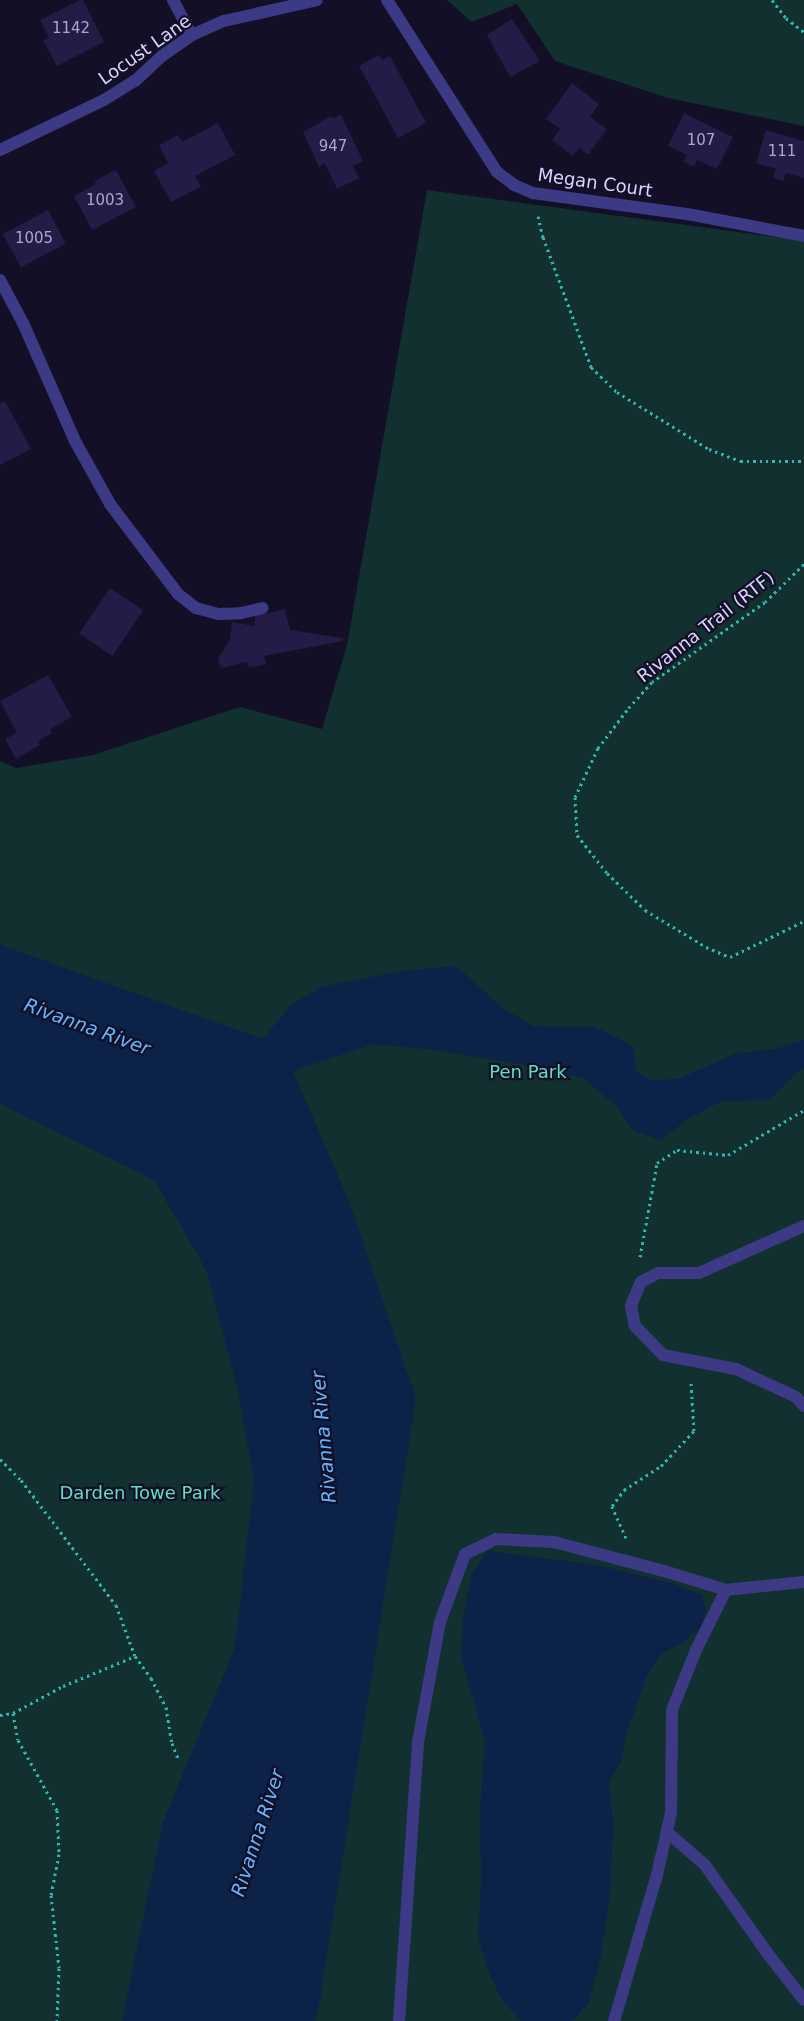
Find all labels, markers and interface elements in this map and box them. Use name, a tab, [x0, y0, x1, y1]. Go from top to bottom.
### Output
street label: Locust Lane	[95, 10, 195, 90]
house number: 1142	[52, 20, 90, 38]
house number: 107	[687, 132, 715, 150]
house number: 947	[319, 138, 347, 156]
house number: 111	[768, 143, 796, 161]
street label: Megan Court	[536, 164, 654, 202]
house number: 1003	[86, 192, 124, 210]
house number: 1005	[15, 230, 53, 248]
street label: Rivanna Trail (RTF)	[633, 567, 779, 687]
water label: Rivanna River	[21, 994, 153, 1060]
park label: Pen Park	[489, 1061, 567, 1083]
water label: Rivanna River	[307, 1370, 341, 1504]
park label: Darden Towe Park	[60, 1482, 220, 1504]
water label: Rivanna River	[227, 1767, 289, 1899]

